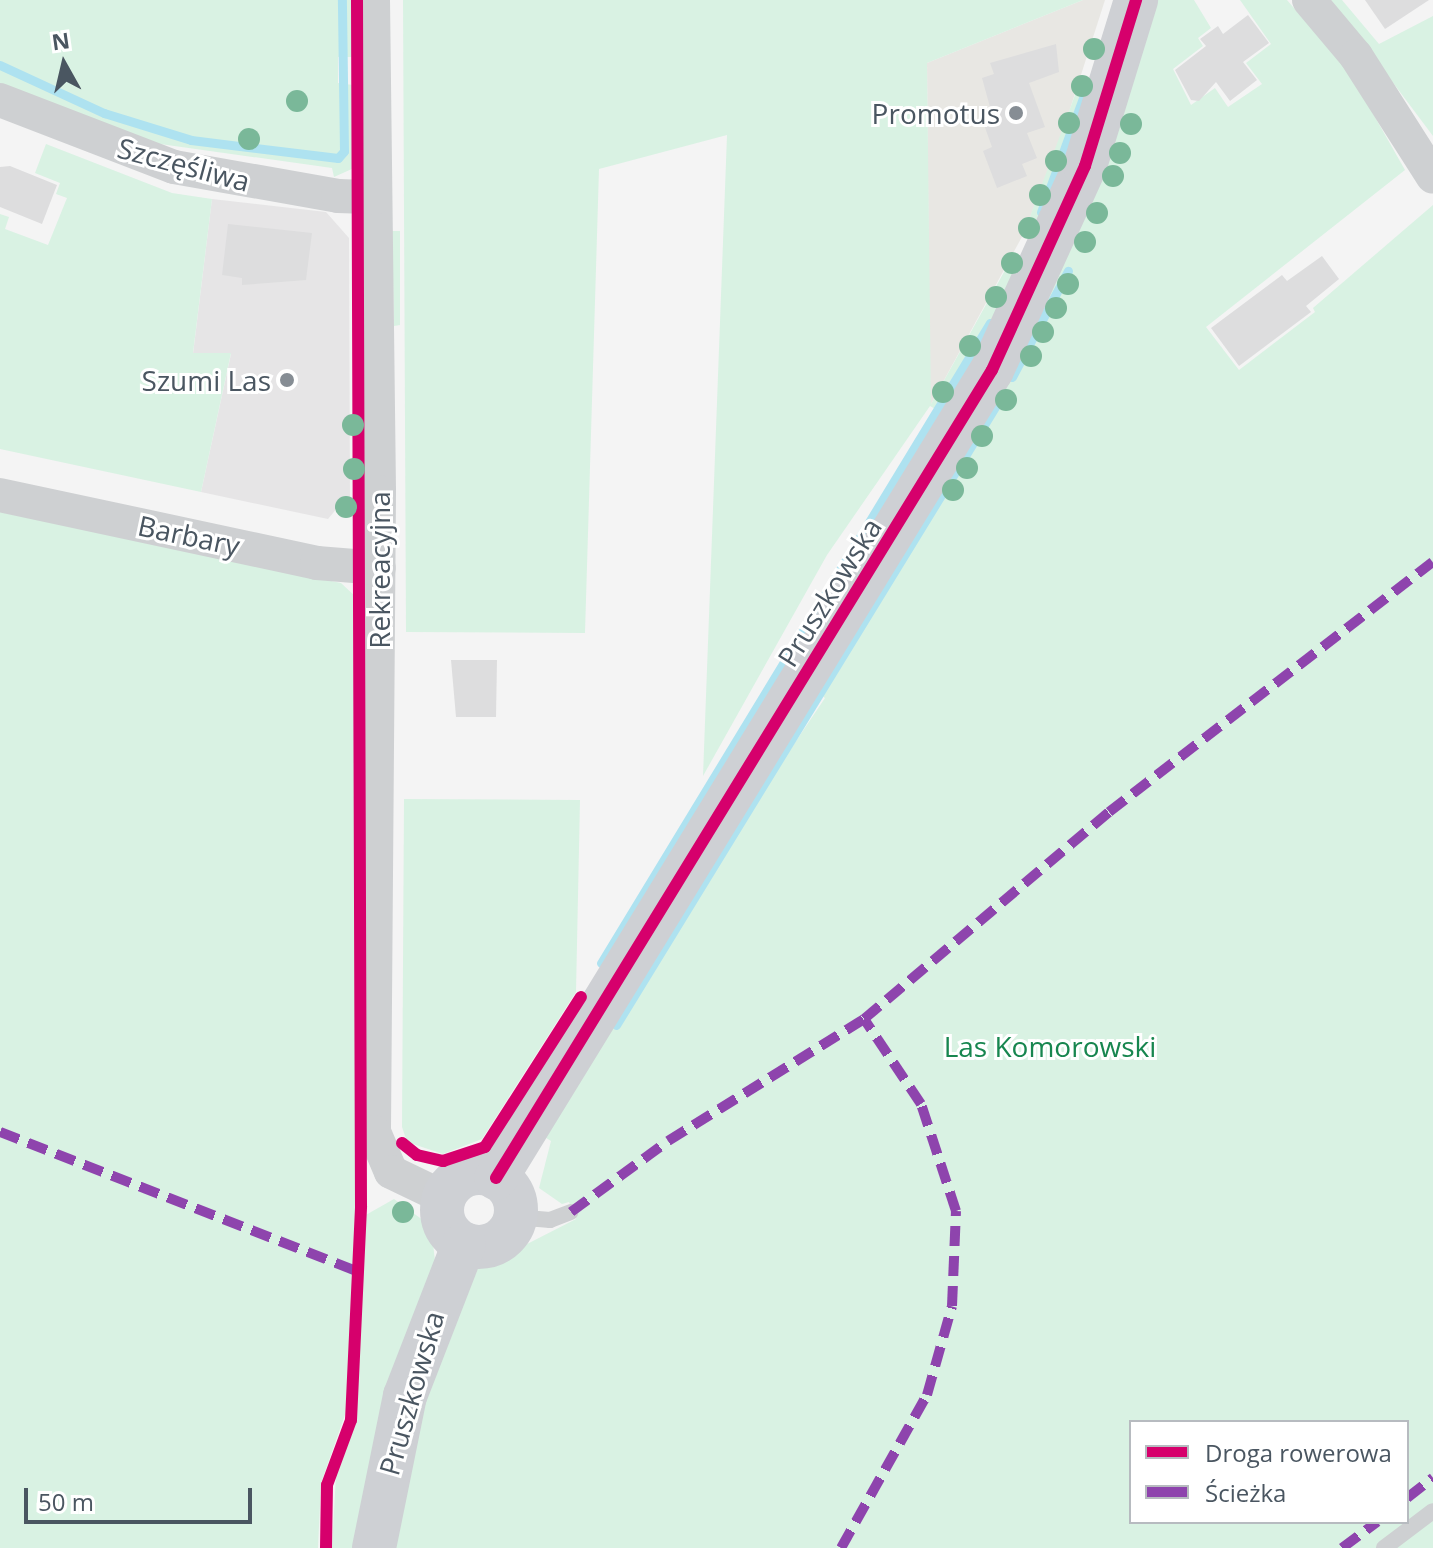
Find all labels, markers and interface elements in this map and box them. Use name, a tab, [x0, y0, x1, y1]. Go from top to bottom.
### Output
north arrow	[24, 24, 104, 104]
text: N	[50, 24, 72, 56]
place label: Promotus	[872, 96, 1000, 130]
marker: Promotus	[1007, 104, 1025, 122]
street label: Szczęśliwa	[114, 130, 254, 198]
place label: Szumi Las	[142, 363, 271, 397]
marker: Szumi Las	[278, 371, 296, 389]
street label: Rekreacyjna	[362, 491, 396, 649]
street label: Barbary	[135, 508, 243, 562]
street label: Pruszkowska	[770, 512, 888, 672]
park label: Las Komorowski	[944, 1029, 1156, 1063]
street label: Pruszkowska	[372, 1307, 450, 1479]
legend	[1129, 1420, 1409, 1524]
text: Droga rowerowa	[1205, 1436, 1392, 1469]
scale bar	[28, 1472, 256, 1522]
text: Ścieżka	[1205, 1476, 1286, 1509]
text: 50 m	[38, 1485, 94, 1518]

